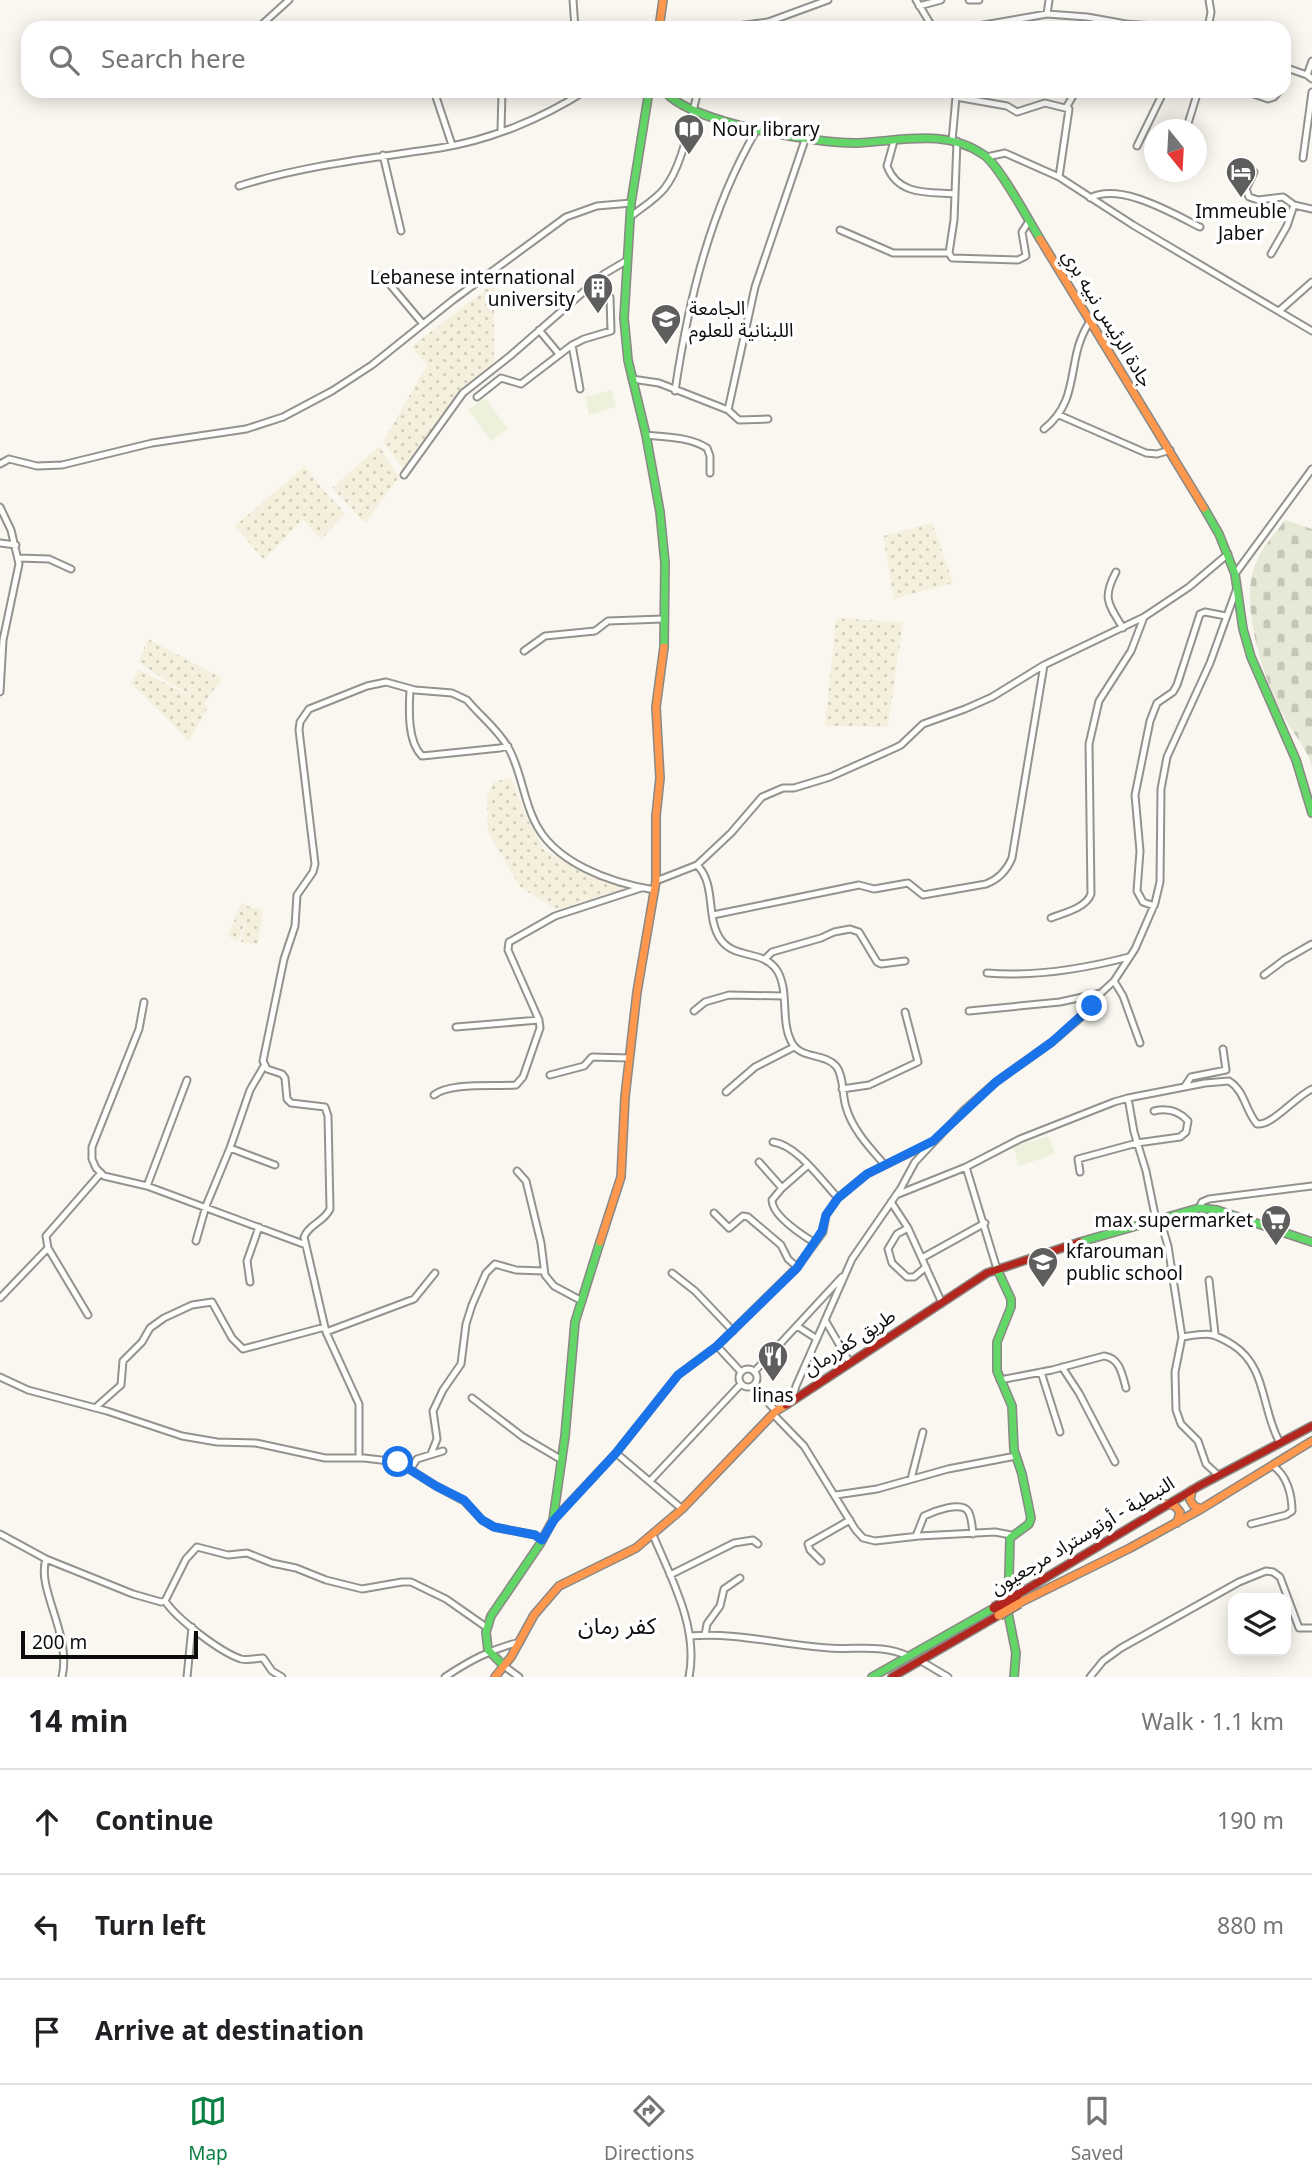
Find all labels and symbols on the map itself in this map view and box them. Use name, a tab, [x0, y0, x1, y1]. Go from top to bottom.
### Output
place label: Nour library	[712, 110, 820, 150]
library icon: Nour library	[672, 112, 706, 156]
north arrow	[1144, 119, 1207, 182]
hotel icon: Immeuble Jaber	[1224, 155, 1258, 199]
place label: Immeuble Jaber	[1195, 192, 1287, 254]
street label: جادة الرئيس نبيه بري	[1050, 241, 1164, 396]
place label: Lebanese international university	[370, 258, 575, 320]
building icon: Lebanese international university	[581, 271, 615, 315]
place label: الجامعة اللبنانية للعلوم	[689, 289, 794, 351]
school or university icon: الجامعة اللبنانية للعلوم	[649, 302, 683, 346]
route end	[1076, 990, 1107, 1021]
place label: max supermarket	[1095, 1201, 1253, 1241]
supermarket icon: max supermarket	[1259, 1203, 1293, 1247]
place label: kfarouman public school	[1066, 1232, 1183, 1294]
school or university icon: kfarouman public school	[1026, 1245, 1060, 1289]
street label: طريق كفررمان	[795, 1297, 905, 1388]
restaurant icon: linas	[756, 1339, 790, 1383]
place label: linas	[752, 1376, 794, 1416]
route start	[382, 1446, 413, 1477]
street label: النبطية - أوتوستراد مرجعيون	[982, 1465, 1183, 1607]
district label: كفر رمان	[578, 1602, 657, 1651]
scale bar	[21, 1628, 198, 1660]

